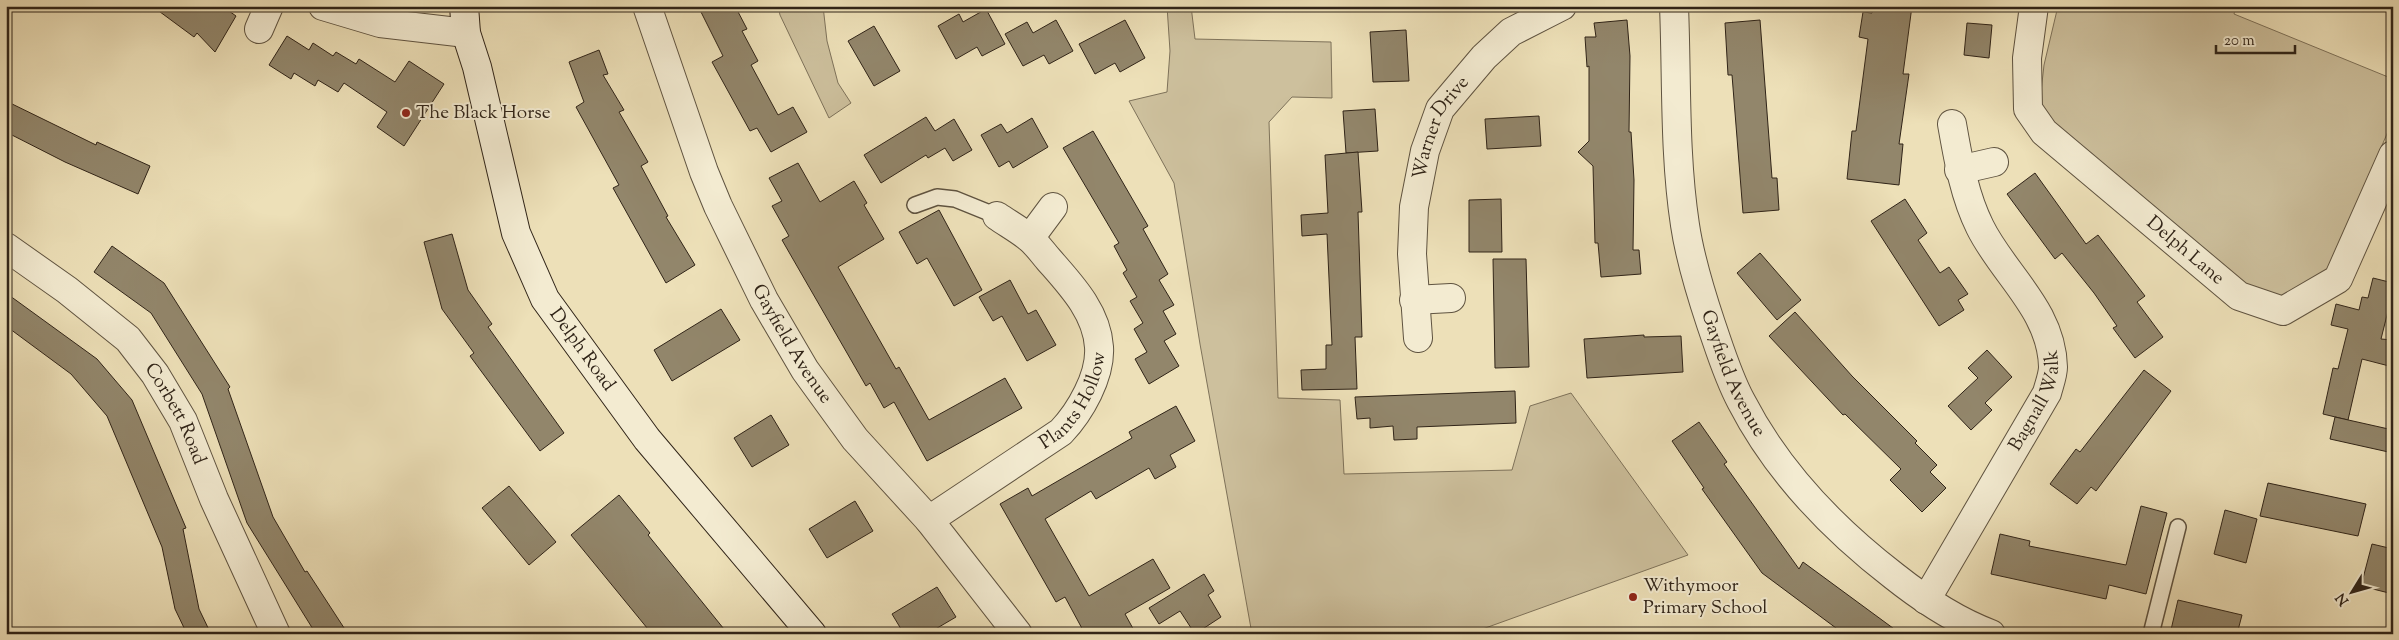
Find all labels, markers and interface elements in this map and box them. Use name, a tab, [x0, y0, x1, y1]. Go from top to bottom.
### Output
scale bar	[2216, 22, 2295, 54]
text: 20 m	[2224, 31, 2255, 52]
street label: Warner Drive	[1406, 70, 1476, 182]
place label: The Black Horse	[416, 100, 551, 127]
marker: The Black Horse	[400, 107, 412, 119]
street label: Delph Lane	[2140, 210, 2230, 292]
street label: Gayfield Avenue	[745, 280, 839, 410]
street label: Delph Road	[542, 302, 622, 397]
street label: Gayfield Avenue	[1694, 307, 1772, 442]
street label: Bagnall Walk	[2002, 348, 2067, 456]
street label: Plants Hollow	[1034, 350, 1113, 456]
street label: Corbett Road	[138, 357, 213, 469]
north arrow	[2326, 568, 2376, 618]
place label: Withymoor Primary School	[1643, 573, 1768, 622]
text: N	[2332, 588, 2355, 609]
marker: Withymoor Primary School	[1627, 591, 1639, 603]

